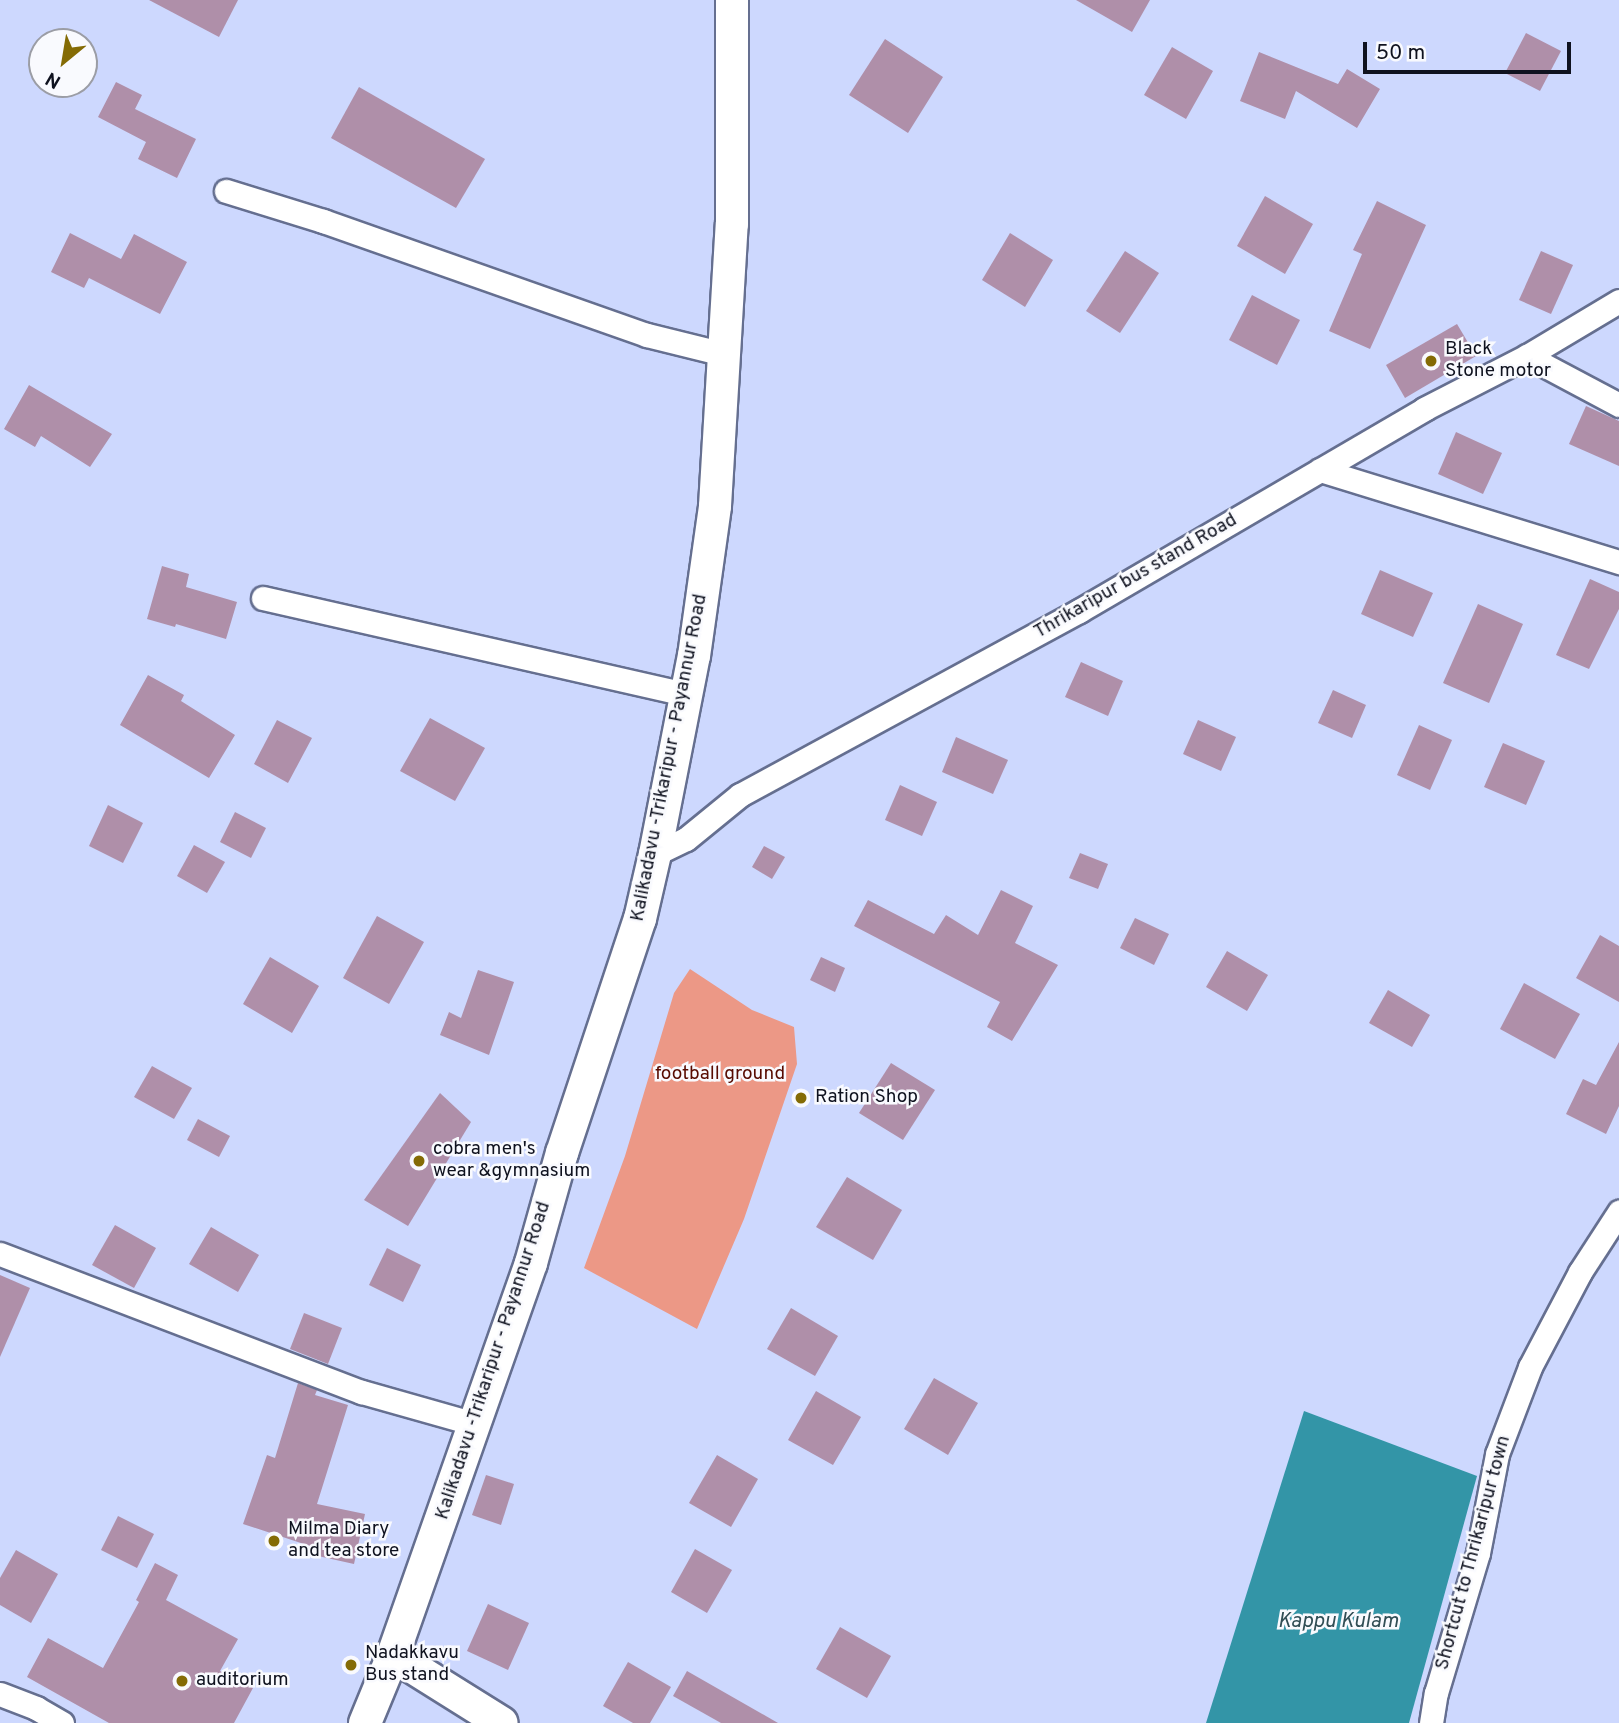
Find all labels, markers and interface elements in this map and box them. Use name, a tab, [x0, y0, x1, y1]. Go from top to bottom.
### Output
north arrow	[28, 28, 98, 98]
scale bar	[1367, 28, 1575, 72]
text: 50 m	[1376, 40, 1425, 67]
text: N	[42, 66, 65, 93]
place label: Black Stone motor	[1445, 339, 1551, 383]
marker: Black Stone motor	[1423, 353, 1439, 369]
street label: Thrikaripur bus stand Road	[1031, 510, 1241, 644]
street label: Kalikadavu -Trikaripur - Payannur Road	[627, 592, 713, 924]
park label: football ground	[655, 1064, 785, 1086]
place label: Ration Shop	[815, 1087, 918, 1109]
marker: Ration Shop	[793, 1090, 809, 1106]
place label: cobra men's wear &gymnasium	[433, 1139, 590, 1183]
marker: cobra men's wear &gymnasium	[411, 1153, 427, 1169]
street label: Kalikadavu -Trikaripur - Payannur Road	[432, 1199, 556, 1523]
street label: Shortcut to Thrikaripur town	[1432, 1433, 1516, 1673]
place label: Milma Diary and tea store	[288, 1519, 399, 1563]
marker: Milma Diary and tea store	[266, 1533, 282, 1549]
water label: Kappu Kulam	[1278, 1609, 1398, 1635]
place label: Nadakkavu Bus stand	[365, 1643, 459, 1687]
marker: Nadakkavu Bus stand	[343, 1657, 359, 1673]
place label: auditorium	[196, 1670, 289, 1692]
marker: auditorium	[174, 1673, 190, 1689]

